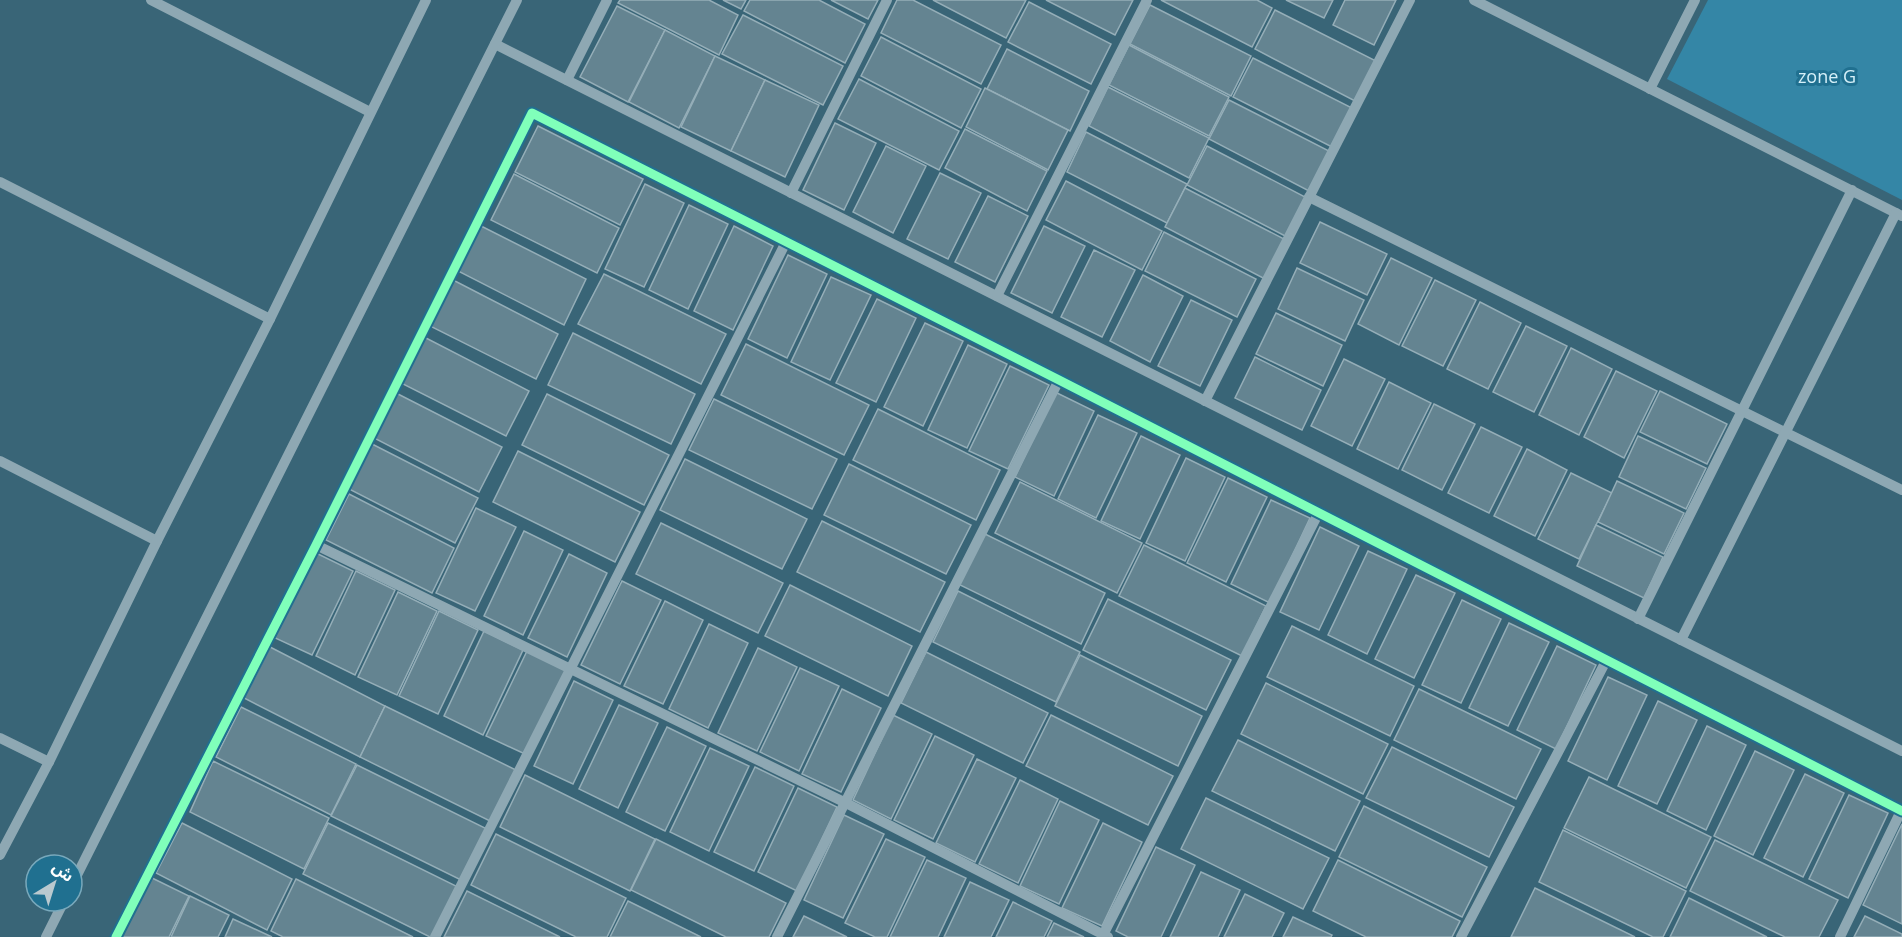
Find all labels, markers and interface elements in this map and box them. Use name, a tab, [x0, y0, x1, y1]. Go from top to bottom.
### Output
park label: zone G	[1798, 64, 1856, 88]
north arrow	[24, 853, 84, 913]
text: ش	[48, 856, 79, 887]

